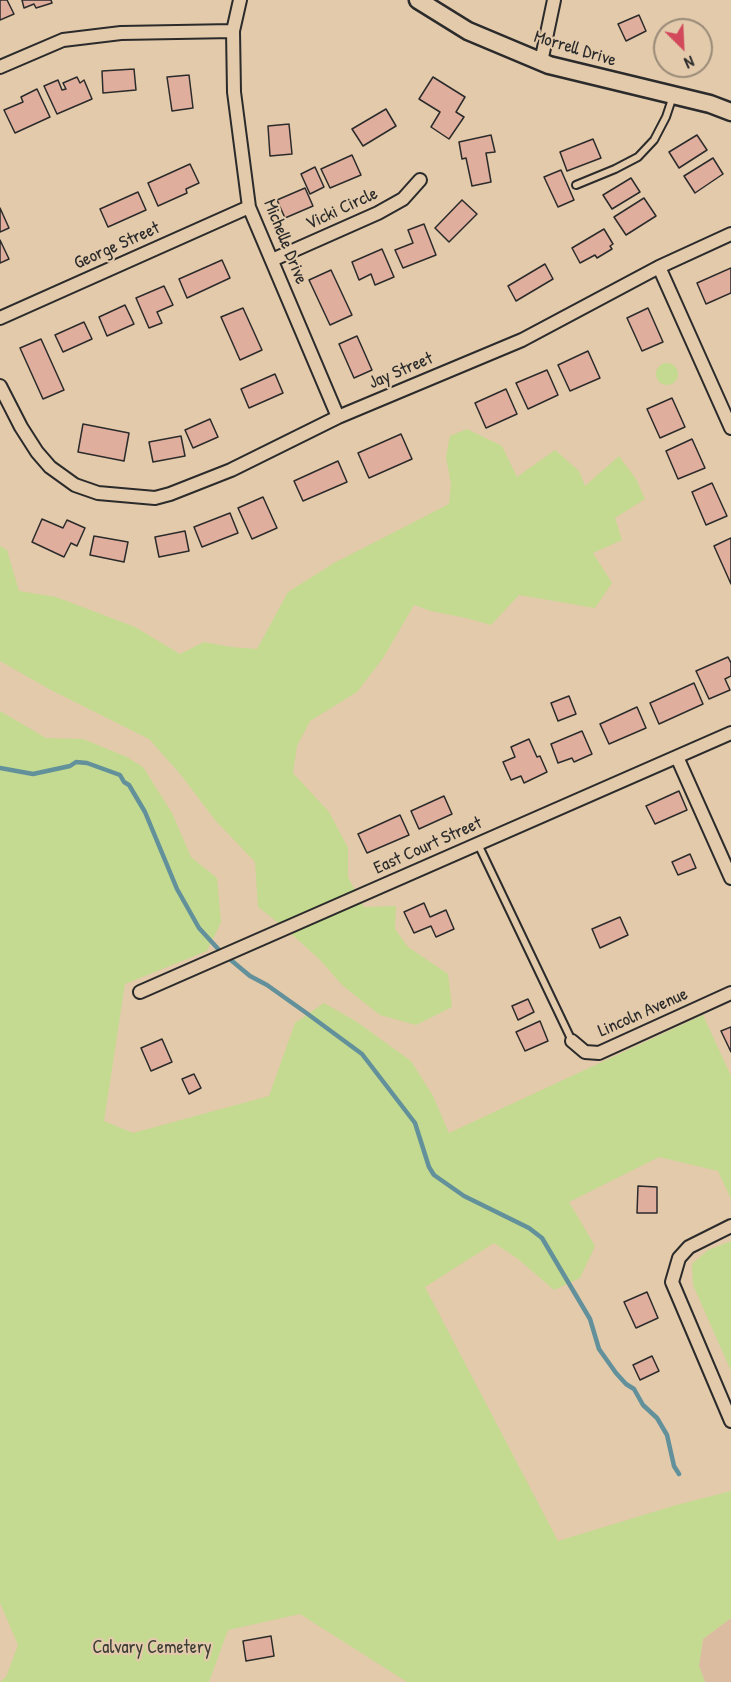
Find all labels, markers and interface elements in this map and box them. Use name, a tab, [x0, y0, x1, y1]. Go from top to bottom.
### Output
north arrow	[653, 18, 713, 78]
street label: Morrell Drive	[531, 26, 619, 72]
text: N	[681, 51, 698, 74]
street label: Vicki Circle	[303, 183, 381, 235]
street label: Michelle Drive	[258, 197, 312, 287]
street label: George Street	[71, 218, 163, 274]
street label: Jay Street	[366, 348, 436, 394]
street label: East Court Street	[371, 813, 485, 879]
street label: Lincoln Avenue	[595, 984, 691, 1042]
park label: Calvary Cemetery	[93, 1637, 211, 1659]

